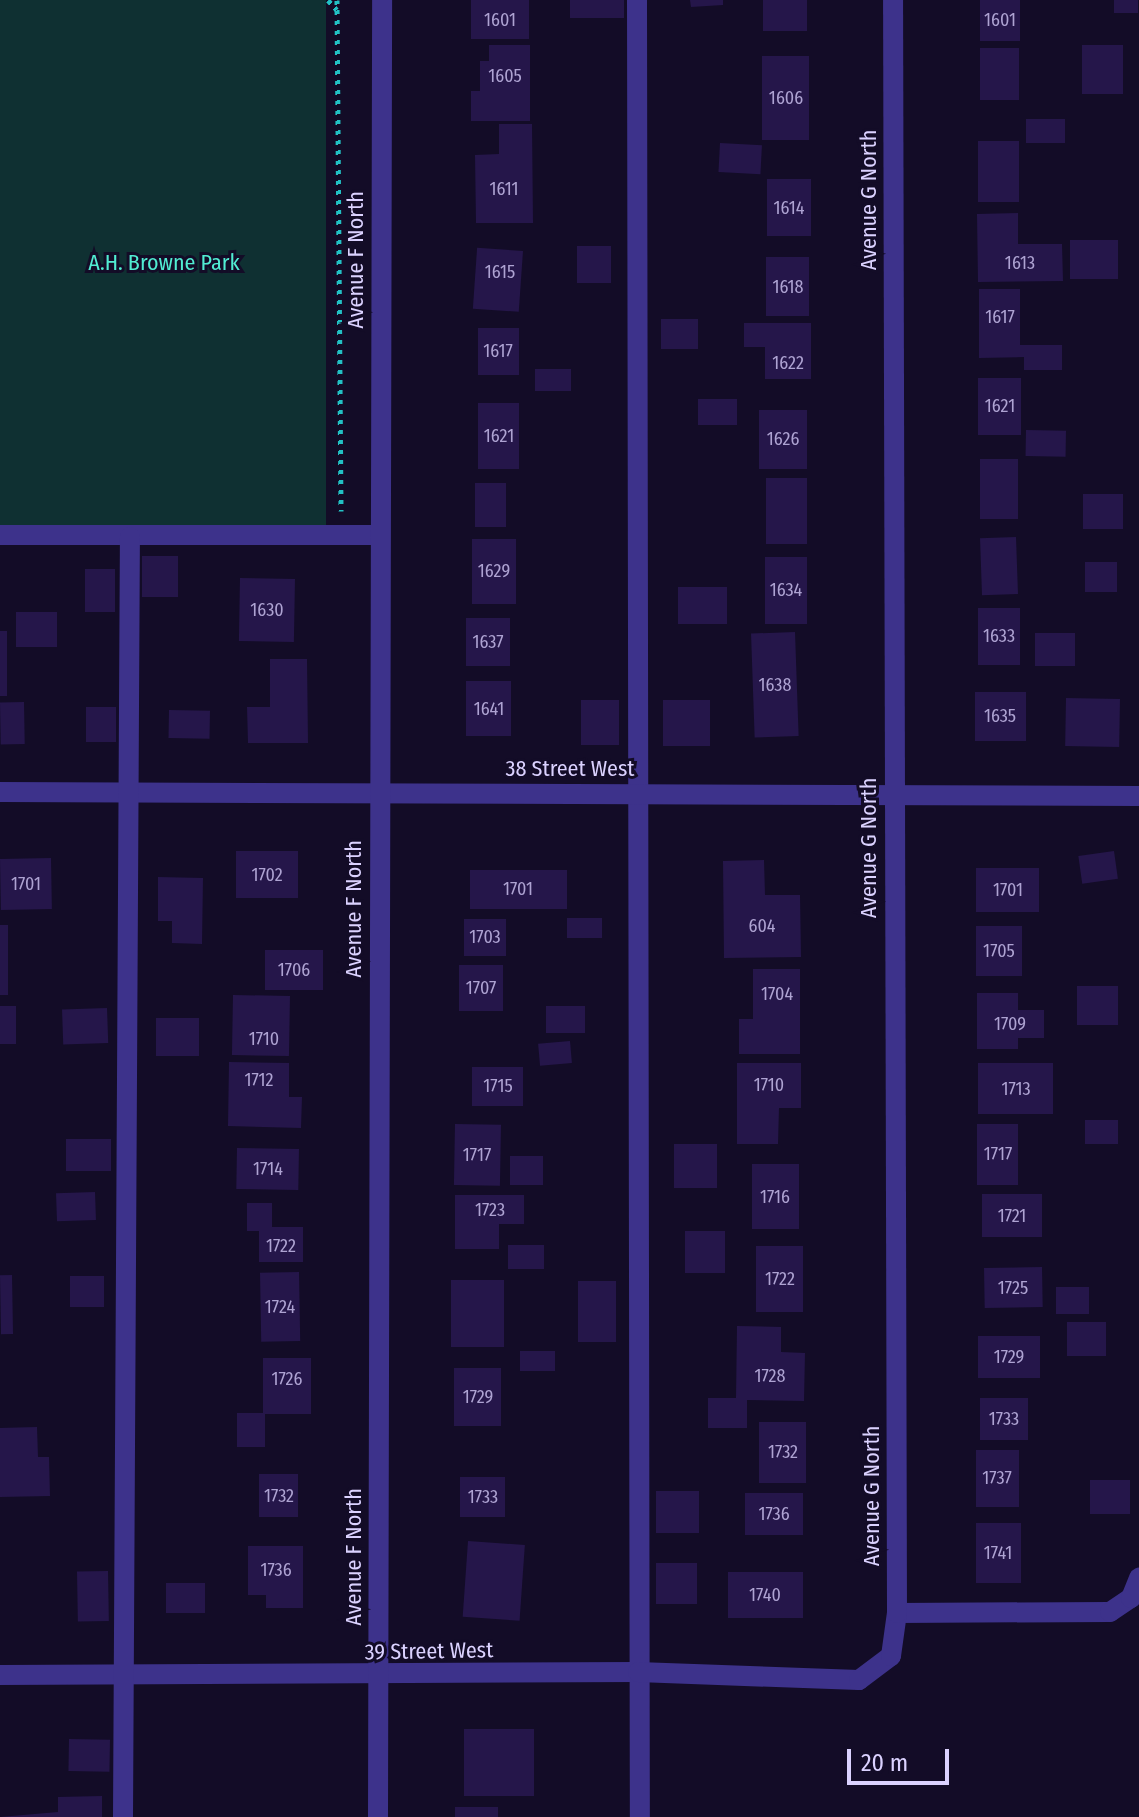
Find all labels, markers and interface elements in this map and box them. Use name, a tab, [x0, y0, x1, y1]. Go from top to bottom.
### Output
house number: 1601	[484, 9, 516, 31]
house number: 1601	[984, 9, 1016, 31]
house number: 1605	[488, 65, 522, 87]
house number: 1606	[769, 87, 803, 109]
street label: Avenue G North	[856, 130, 882, 270]
house number: 1611	[490, 178, 518, 200]
street label: Avenue F North	[343, 191, 369, 329]
house number: 1614	[774, 197, 804, 219]
park label: A.H. Browne Park	[88, 250, 240, 276]
house number: 1613	[1005, 252, 1035, 274]
house number: 1615	[485, 261, 515, 283]
house number: 1618	[772, 276, 804, 298]
house number: 1617	[985, 306, 1015, 328]
house number: 1617	[483, 340, 513, 362]
house number: 1622	[772, 352, 804, 374]
house number: 1621	[985, 395, 1015, 417]
house number: 1621	[484, 425, 514, 447]
house number: 1626	[767, 428, 799, 450]
house number: 1629	[478, 560, 510, 582]
house number: 1634	[770, 579, 802, 601]
house number: 1630	[250, 599, 284, 621]
house number: 1633	[983, 625, 1015, 647]
house number: 1637	[472, 631, 504, 653]
house number: 1638	[759, 674, 791, 696]
house number: 1641	[474, 698, 504, 720]
house number: 1635	[984, 705, 1016, 727]
street label: 38 Street West	[505, 756, 635, 782]
street label: Avenue G North	[856, 778, 882, 918]
street label: Avenue F North	[341, 840, 367, 978]
house number: 1702	[251, 864, 283, 886]
house number: 1701	[11, 873, 41, 895]
house number: 1701	[503, 878, 533, 900]
house number: 1701	[993, 879, 1023, 901]
house number: 604	[748, 915, 776, 937]
house number: 1703	[469, 926, 501, 948]
house number: 1705	[983, 940, 1015, 962]
house number: 1706	[278, 959, 310, 981]
house number: 1707	[466, 977, 496, 999]
house number: 1704	[761, 983, 793, 1005]
house number: 1709	[994, 1013, 1026, 1035]
house number: 1710	[249, 1028, 279, 1050]
house number: 1712	[244, 1069, 274, 1091]
house number: 1710	[754, 1074, 784, 1096]
house number: 1715	[483, 1075, 513, 1097]
house number: 1713	[1001, 1078, 1031, 1100]
house number: 1717	[984, 1143, 1012, 1165]
house number: 1717	[463, 1144, 491, 1166]
house number: 1714	[253, 1158, 283, 1180]
house number: 1716	[760, 1186, 790, 1208]
house number: 1723	[475, 1199, 505, 1221]
house number: 1721	[998, 1205, 1026, 1227]
house number: 1722	[266, 1235, 296, 1257]
house number: 1722	[765, 1268, 795, 1290]
house number: 1725	[998, 1277, 1028, 1299]
house number: 1724	[265, 1296, 295, 1318]
house number: 1729	[994, 1346, 1024, 1368]
house number: 1728	[754, 1365, 786, 1387]
house number: 1726	[272, 1368, 302, 1390]
house number: 1729	[463, 1386, 493, 1408]
house number: 1733	[989, 1408, 1019, 1430]
street label: Avenue G North	[859, 1426, 885, 1566]
house number: 1732	[768, 1441, 798, 1463]
house number: 1737	[982, 1467, 1012, 1489]
house number: 1732	[264, 1485, 294, 1507]
house number: 1733	[468, 1486, 498, 1508]
street label: Avenue F North	[341, 1488, 367, 1626]
house number: 1736	[758, 1503, 790, 1525]
house number: 1741	[984, 1542, 1012, 1564]
house number: 1736	[260, 1559, 292, 1581]
house number: 1740	[749, 1584, 781, 1606]
street label: 39 Street West	[365, 1637, 493, 1665]
scale bar	[851, 1733, 953, 1783]
text: 20 m	[861, 1749, 908, 1777]

